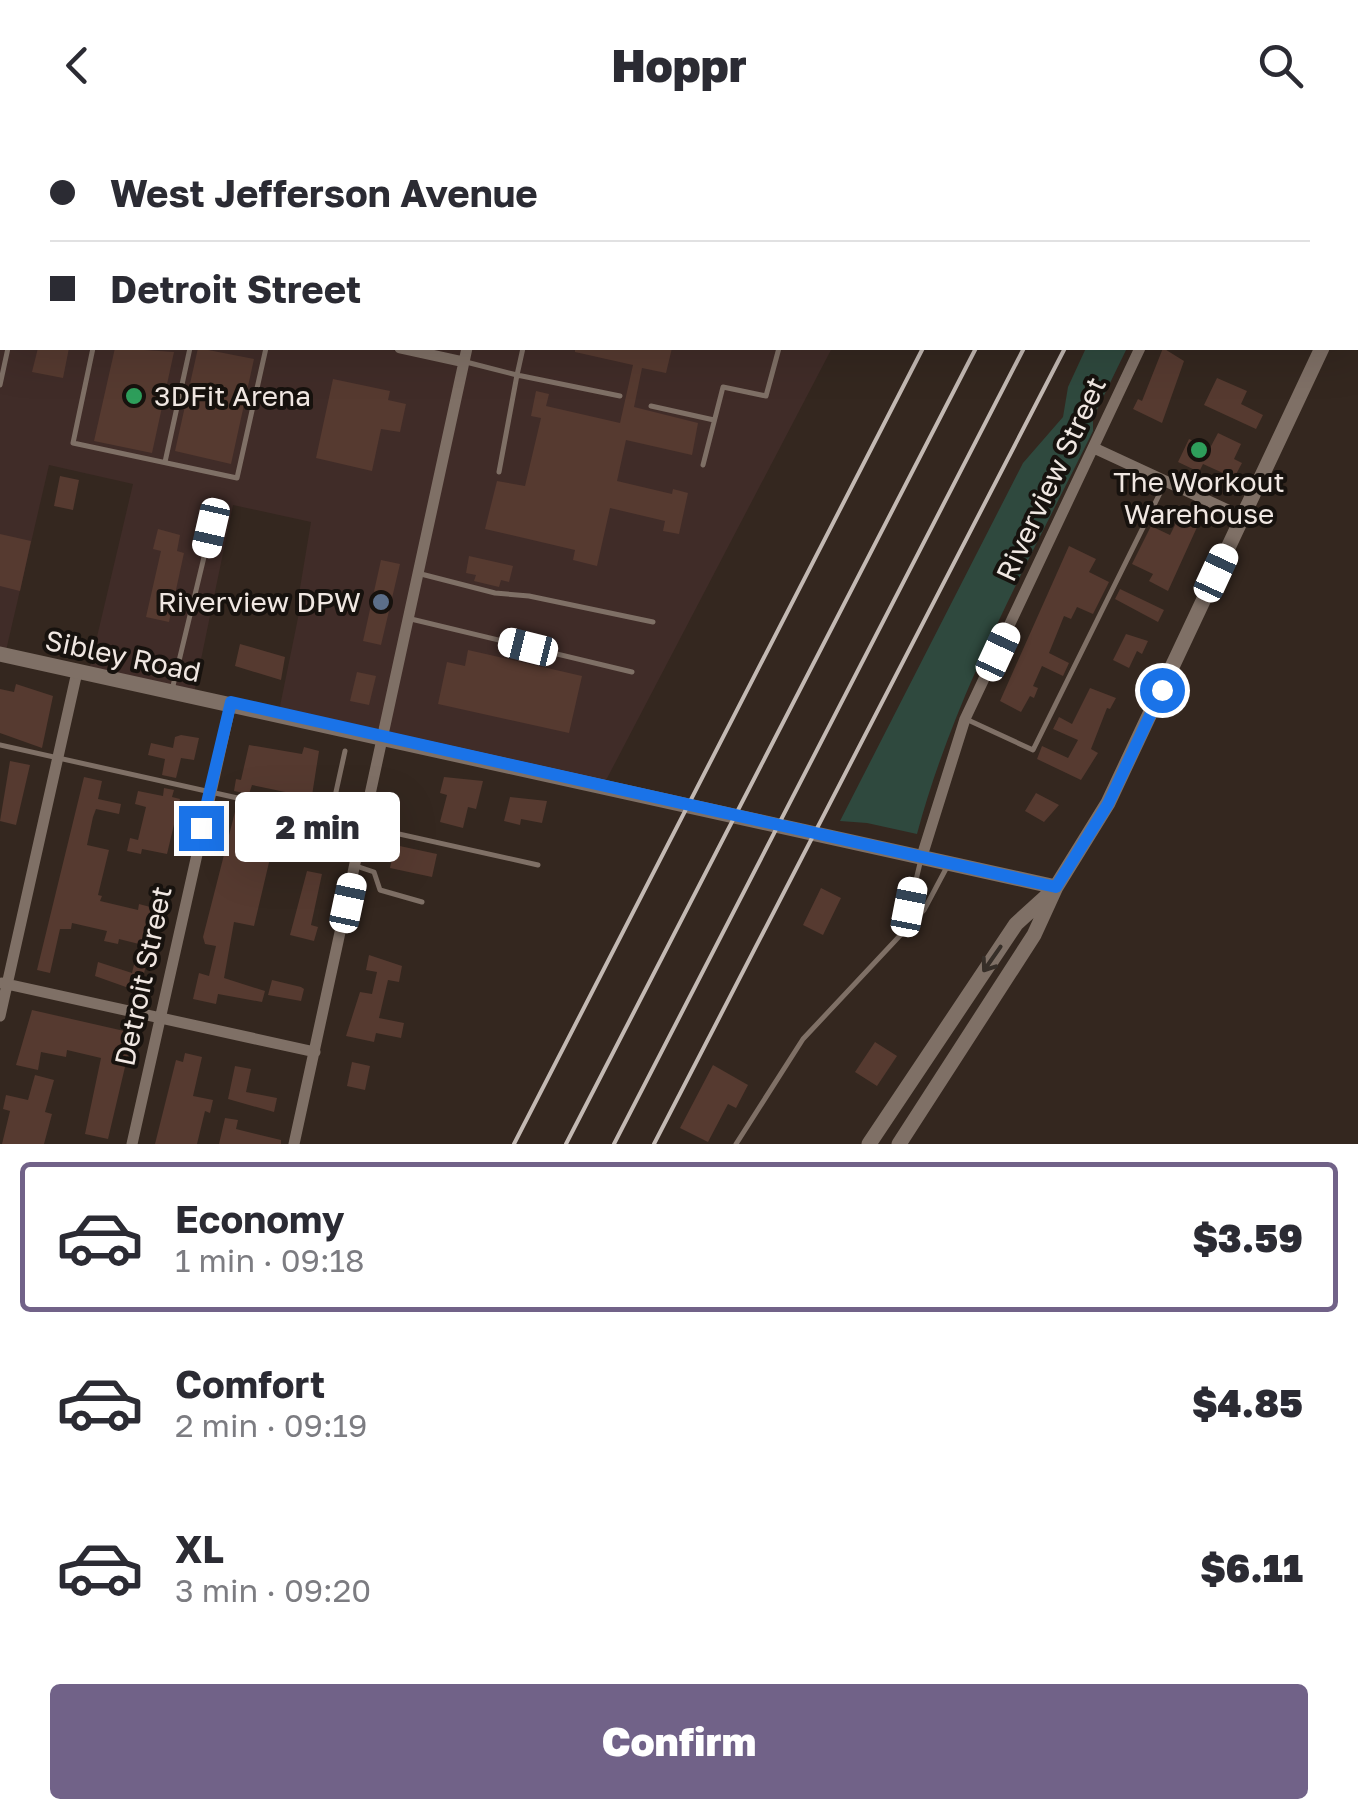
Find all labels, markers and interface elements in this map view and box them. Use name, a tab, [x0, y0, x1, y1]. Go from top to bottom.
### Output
icon: back	[50, 38, 105, 93]
text: Hoppr	[611, 38, 747, 92]
icon: search	[1253, 38, 1308, 93]
text: West Jefferson Avenue	[110, 170, 538, 215]
text: Detroit Street	[110, 266, 361, 311]
street label: Riverview Street	[989, 371, 1112, 586]
place label: 3DFit Arena	[154, 379, 311, 412]
marker: 3DFit Arena	[123, 385, 145, 407]
marker: The Workout Warehouse	[1188, 439, 1210, 461]
place label: The Workout Warehouse	[1113, 465, 1285, 530]
car	[190, 495, 232, 561]
car	[1190, 539, 1242, 607]
place label: Riverview DPW	[158, 585, 361, 618]
marker: Riverview DPW	[370, 591, 392, 613]
car	[972, 618, 1024, 686]
street label: Sibley Road	[42, 623, 204, 688]
car	[495, 625, 561, 669]
route start	[1140, 668, 1185, 713]
callout: 2 min	[236, 793, 401, 863]
route end	[179, 806, 224, 851]
text: 2 min	[275, 808, 360, 846]
car	[327, 871, 369, 935]
car	[889, 875, 929, 939]
street label: Detroit Street	[107, 883, 178, 1069]
one-way arrow	[982, 945, 1003, 972]
icon: car	[55, 1192, 145, 1282]
text: Economy	[175, 1196, 344, 1241]
text: $3.59	[1192, 1215, 1303, 1260]
text: 1 min · 09:18	[175, 1241, 365, 1279]
icon: car	[55, 1357, 145, 1447]
text: Comfort	[175, 1361, 325, 1406]
text: $4.85	[1192, 1380, 1303, 1425]
text: 2 min · 09:19	[175, 1406, 367, 1444]
icon: car	[55, 1522, 145, 1612]
text: XL	[175, 1526, 224, 1571]
text: $6.11	[1200, 1545, 1303, 1590]
text: 3 min · 09:20	[175, 1571, 371, 1609]
button: Confirm	[50, 1684, 1308, 1799]

